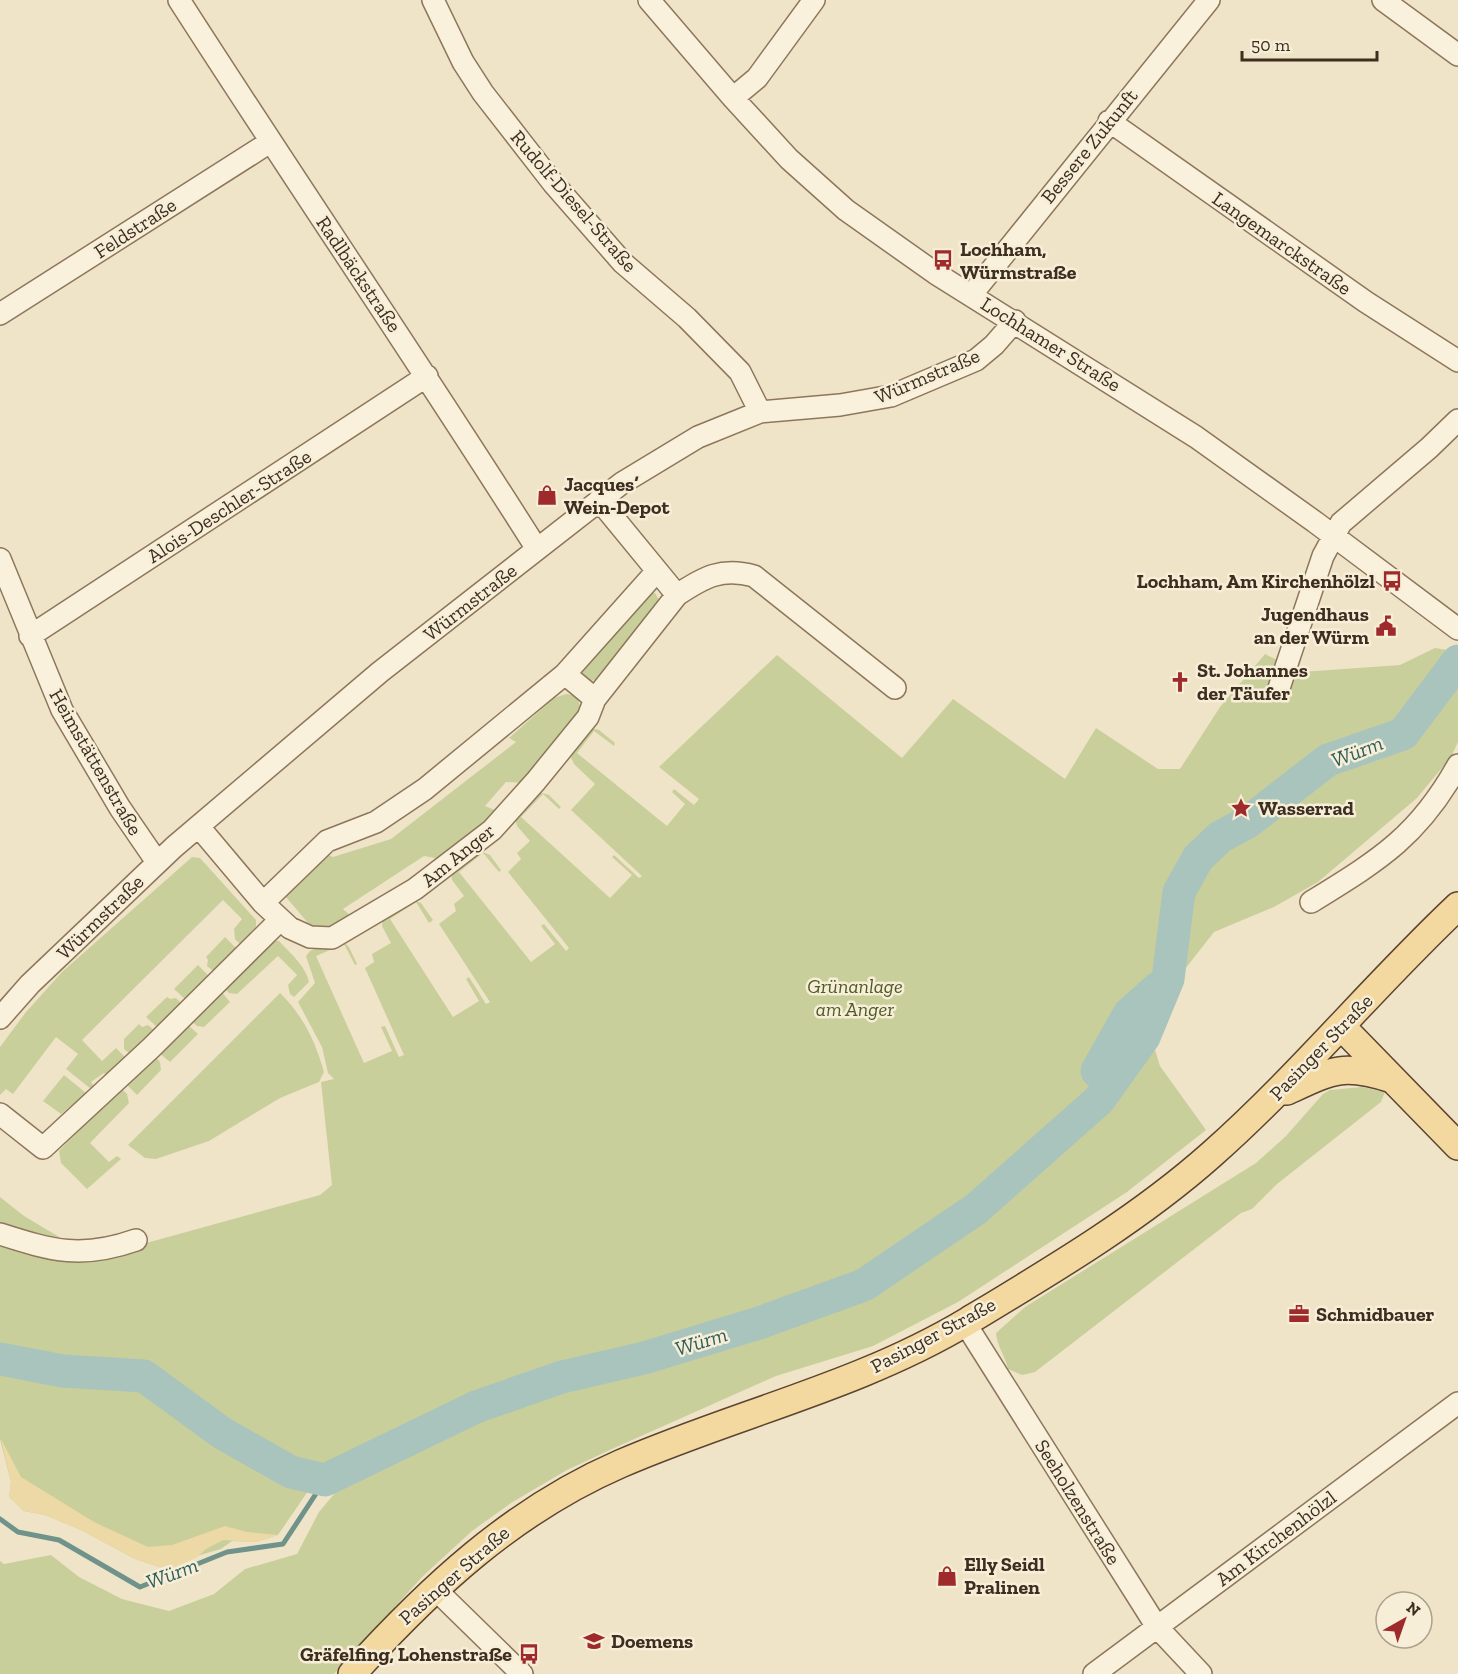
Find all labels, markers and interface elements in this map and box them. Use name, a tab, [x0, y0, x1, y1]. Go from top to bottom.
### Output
scale bar	[1242, 24, 1377, 62]
text: 50 m	[1251, 34, 1291, 56]
street label: Bessere Zukunft	[1036, 84, 1143, 208]
street label: Rudolf-Diesel-Straße	[506, 125, 642, 277]
street label: Langemarckstraße	[1208, 186, 1356, 300]
street label: Feldstraße	[89, 193, 181, 263]
street label: Radlbäckstraße	[311, 211, 407, 337]
place label: Lochham, Würmstraße	[960, 237, 1077, 284]
bus stop icon: Lochham, Würmstraße	[931, 248, 955, 272]
street label: Lochhamer Straße	[977, 291, 1125, 397]
street label: Würmstraße	[871, 343, 983, 409]
street label: Alois-Deschler-Straße	[142, 444, 316, 568]
place label: Jacques’ Wein-Depot	[564, 472, 670, 519]
shop icon: Jacques’ Wein-Depot	[535, 483, 559, 507]
street label: Würmstraße	[419, 558, 521, 646]
place label: Lochham, Am Kirchenhölzl	[1137, 569, 1375, 593]
bus stop icon: Lochham, Am Kirchenhölzl	[1380, 569, 1404, 593]
place label: Jugendhaus an der Würm	[1254, 602, 1369, 649]
public building icon: Jugendhaus an der Würm	[1374, 614, 1398, 638]
place label: St. Johannes der Täufer	[1197, 658, 1308, 705]
church icon: St. Johannes der Täufer	[1168, 670, 1192, 694]
street label: Heimstättenstraße	[44, 684, 148, 840]
water label: Würm	[1328, 730, 1386, 772]
place icon: Wasserrad	[1229, 796, 1253, 820]
place label: Wasserrad	[1258, 796, 1355, 820]
street label: Am Anger	[417, 818, 499, 892]
street label: Würmstraße	[51, 870, 149, 964]
park label: Grünanlage am Anger	[807, 974, 903, 1021]
street label: Pasinger Straße	[1264, 989, 1378, 1105]
street label: Pasinger Straße	[866, 1292, 1000, 1378]
office icon: Schmidbauer	[1287, 1302, 1311, 1326]
place label: Schmidbauer	[1316, 1302, 1435, 1326]
water label: Würm	[672, 1321, 730, 1361]
street label: Seeholzenstraße	[1030, 1435, 1126, 1569]
street label: Am Kirchenhölzl	[1211, 1485, 1341, 1591]
street label: Pasinger Straße	[394, 1521, 514, 1629]
water label: Würm	[143, 1552, 201, 1594]
place label: Elly Seidl Pralinen	[964, 1552, 1045, 1599]
shop icon: Elly Seidl Pralinen	[935, 1564, 959, 1588]
north arrow	[1374, 1590, 1434, 1650]
text: N	[1403, 1598, 1424, 1620]
school or university icon: Doemens	[582, 1629, 606, 1653]
place label: Doemens	[611, 1629, 693, 1653]
place label: Gräfelfing, Lohenstraße	[300, 1642, 512, 1666]
bus stop icon: Gräfelfing, Lohenstraße	[517, 1642, 541, 1666]

